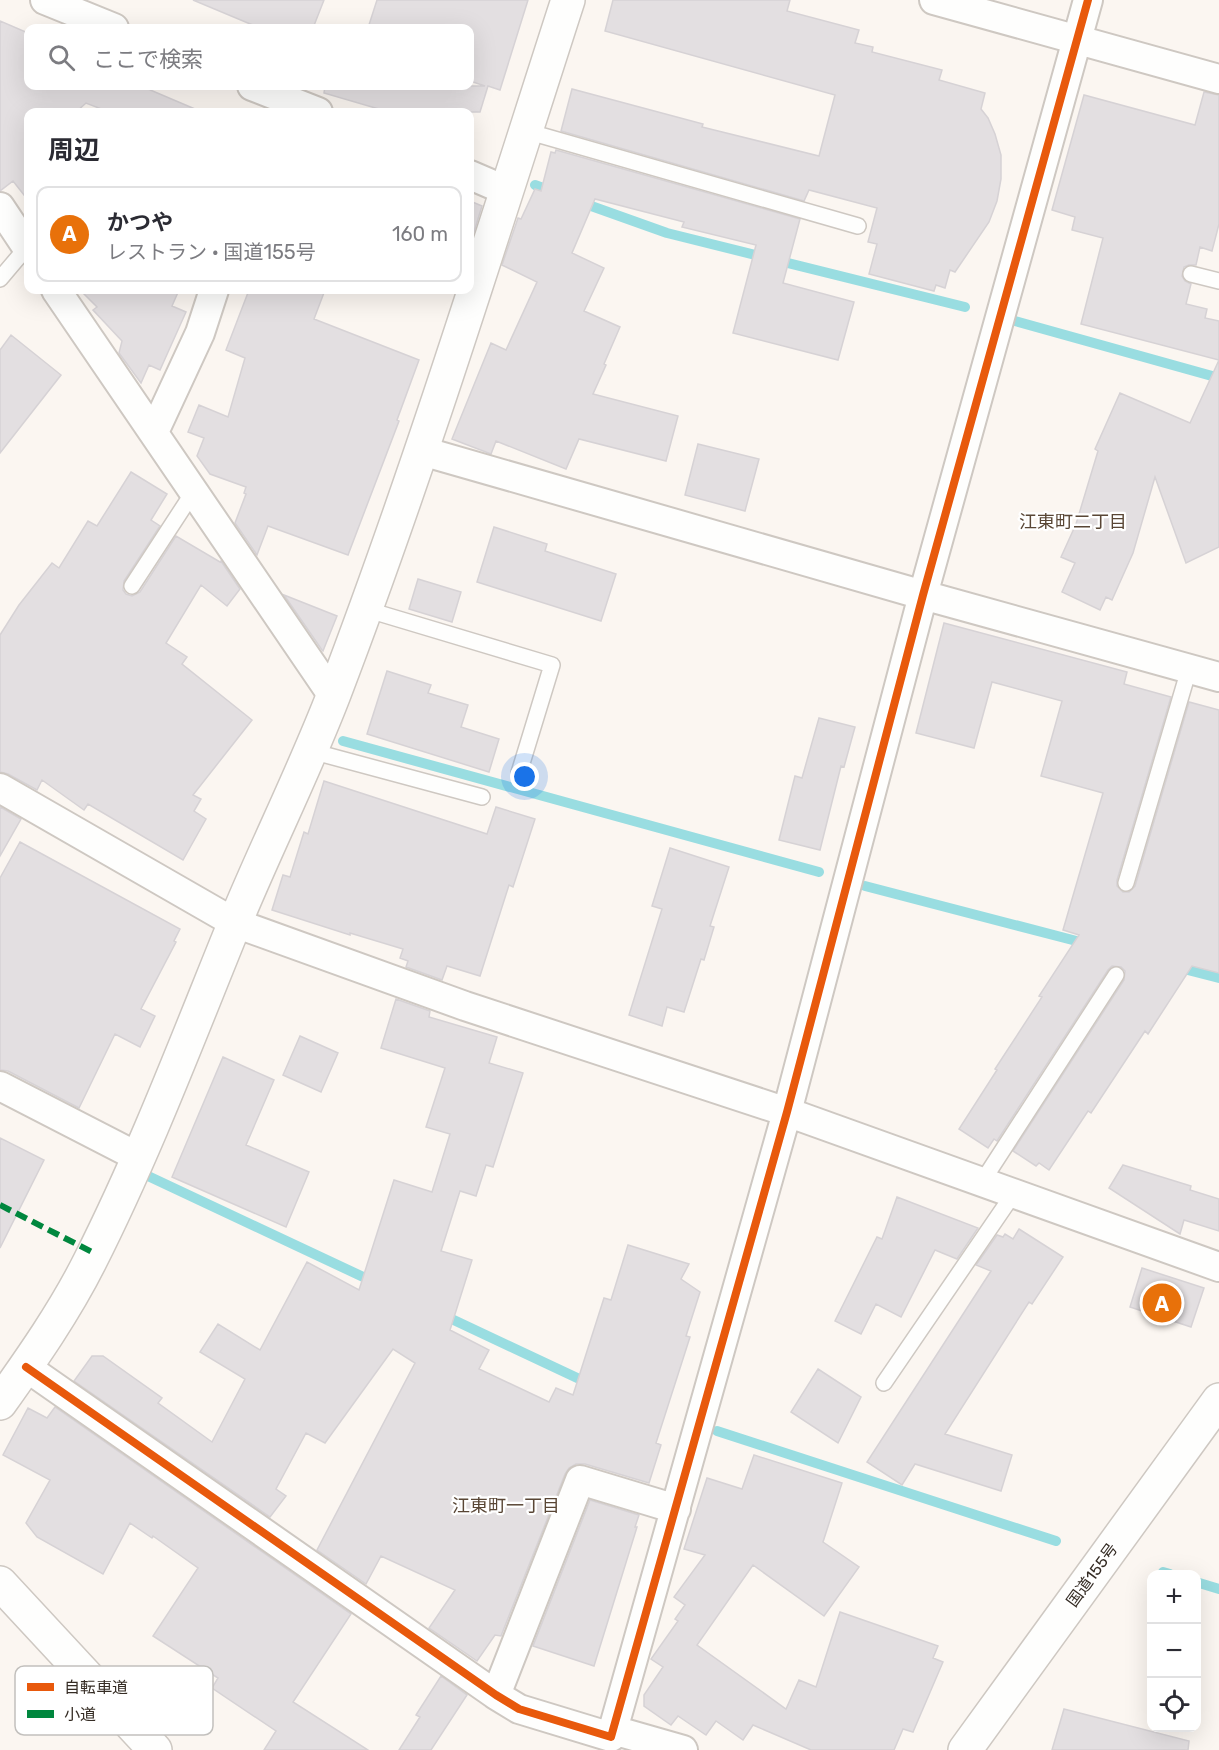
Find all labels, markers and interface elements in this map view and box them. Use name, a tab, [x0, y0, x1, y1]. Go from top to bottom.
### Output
search box	[24, 24, 474, 90]
icon: search	[45, 41, 78, 74]
text: ここで検索	[93, 46, 203, 73]
text: 周辺	[48, 135, 100, 166]
text: かつや	[107, 209, 173, 236]
text: A	[62, 222, 77, 246]
text: 160 m	[392, 222, 448, 246]
text: レストラン · 国道155号	[107, 240, 316, 264]
district label: 江東町二丁目	[1019, 511, 1127, 533]
your location	[510, 762, 539, 791]
pin: A	[1142, 1280, 1182, 1326]
district label: 江東町一丁目	[452, 1495, 560, 1517]
street label: 国道155号	[1063, 1540, 1121, 1610]
map controls	[1147, 1570, 1201, 1732]
button: +	[1147, 1570, 1201, 1624]
button: −	[1147, 1624, 1201, 1678]
legend	[15, 1666, 213, 1735]
text: 自転車道	[64, 1678, 128, 1697]
button: locate	[1147, 1678, 1201, 1732]
text: 小道	[64, 1705, 96, 1724]

